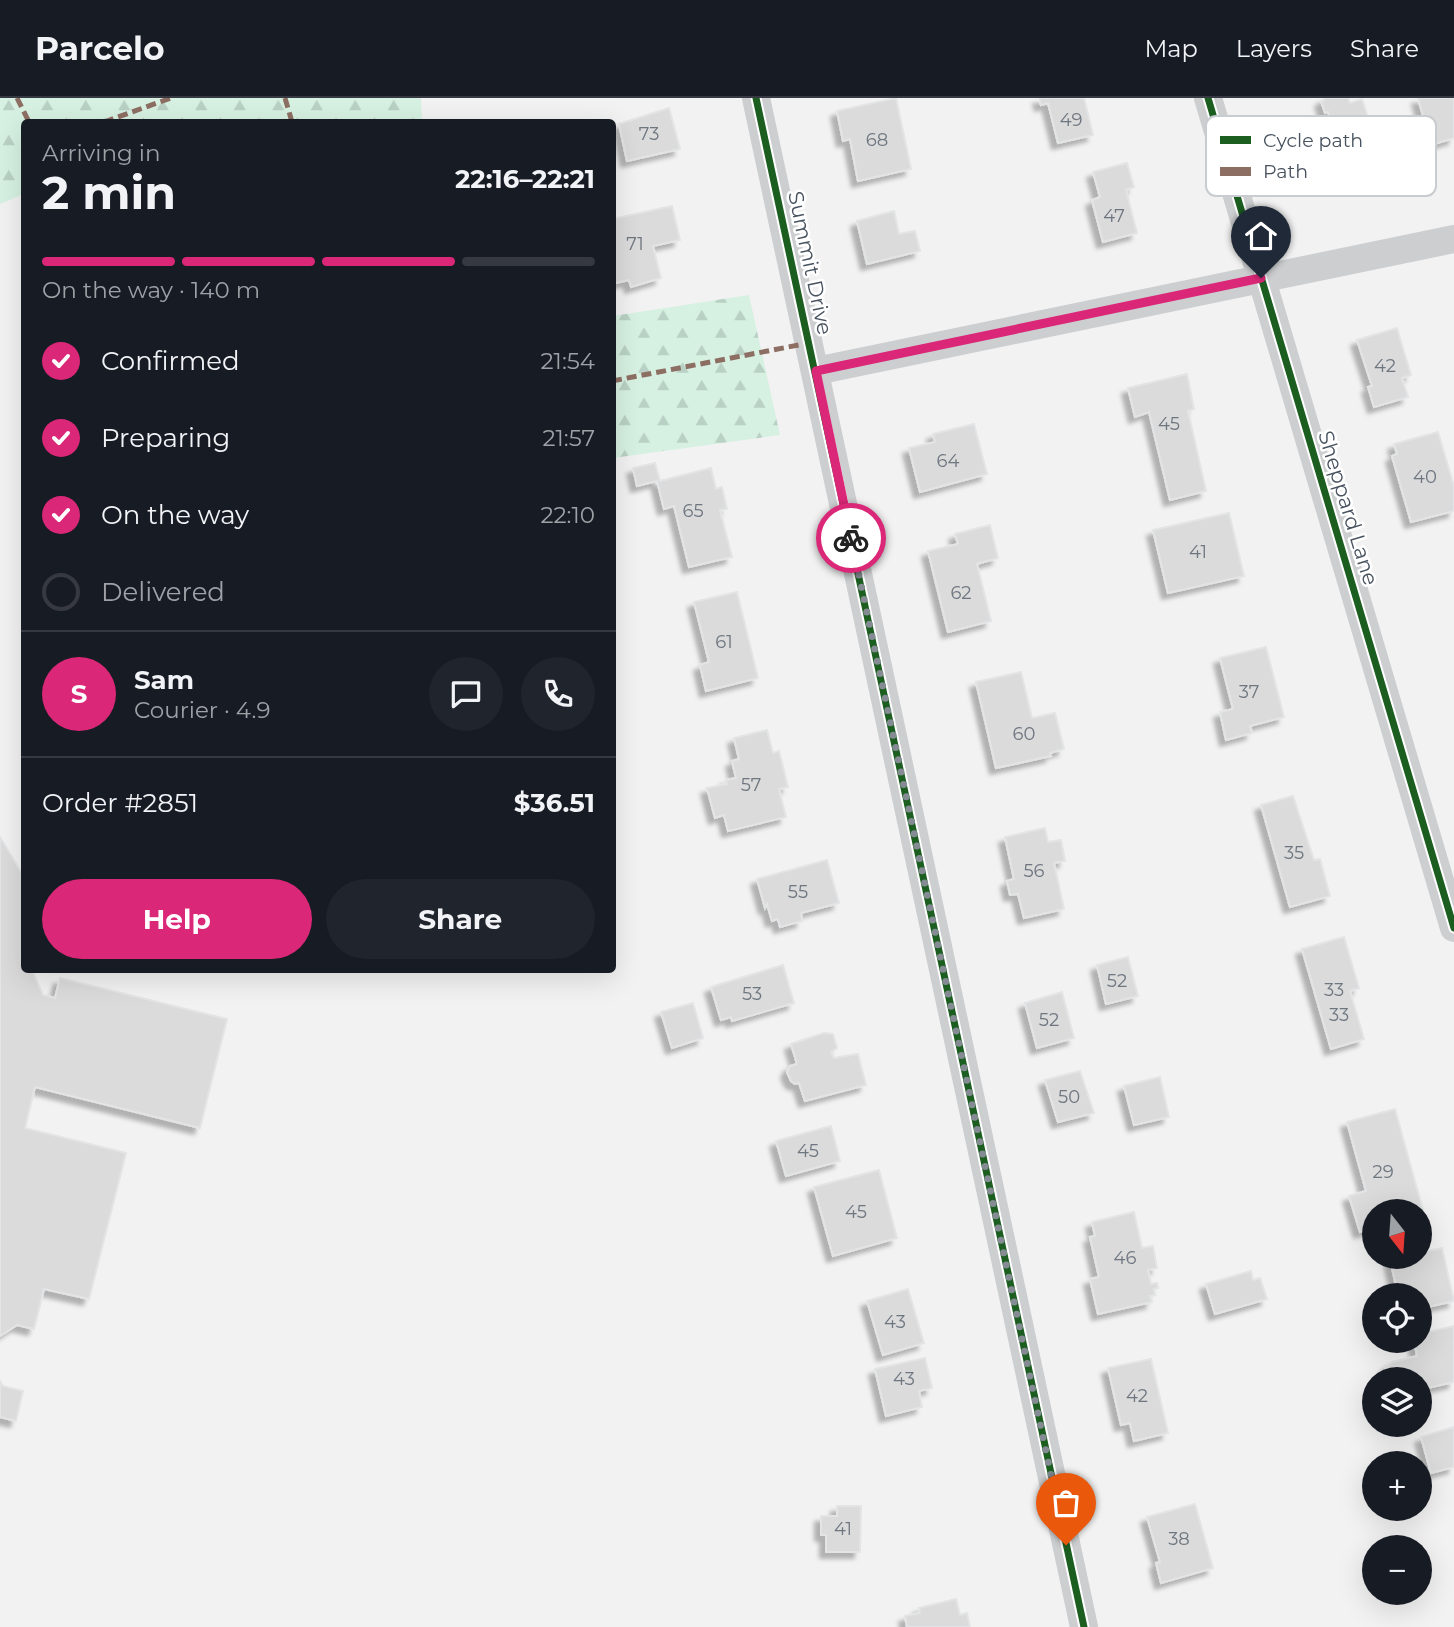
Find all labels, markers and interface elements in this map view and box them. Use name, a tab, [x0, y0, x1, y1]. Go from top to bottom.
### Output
text: Parcelo	[35, 28, 165, 68]
text: Map	[1144, 34, 1198, 63]
text: Layers	[1236, 34, 1312, 63]
text: Share	[1350, 34, 1419, 63]
house number: 49	[1060, 109, 1082, 131]
legend	[1206, 116, 1436, 196]
house number: 73	[639, 123, 659, 145]
house number: 68	[866, 129, 888, 151]
text: Cycle path	[1263, 129, 1363, 152]
text: Arriving in	[42, 139, 161, 167]
text: Path	[1263, 160, 1308, 183]
text: 22:16–22:21	[455, 163, 595, 195]
text: 2 min	[42, 164, 176, 221]
street label: Summit Drive	[783, 189, 838, 337]
house number: 47	[1103, 205, 1125, 227]
pin	[1231, 206, 1291, 278]
icon: home	[1242, 217, 1280, 255]
house number: 71	[626, 233, 644, 255]
text: On the way · 140 m	[42, 276, 260, 304]
icon: check	[42, 342, 80, 380]
text: Confirmed	[101, 345, 240, 377]
text: 21:54	[541, 347, 595, 375]
house number: 42	[1374, 355, 1396, 377]
house number: 45	[1158, 413, 1180, 435]
icon: check	[42, 419, 80, 457]
text: Preparing	[101, 422, 230, 454]
text: 21:57	[543, 424, 595, 452]
street label: Sheppard Lane	[1313, 428, 1384, 588]
house number: 64	[937, 450, 960, 472]
house number: 40	[1413, 466, 1437, 488]
icon: check	[42, 496, 80, 534]
text: On the way	[101, 499, 249, 531]
house number: 65	[682, 500, 704, 522]
text: 22:10	[540, 501, 595, 529]
courier	[816, 503, 886, 573]
icon: bike	[832, 519, 870, 557]
house number: 41	[1189, 541, 1207, 563]
text: Delivered	[101, 576, 225, 608]
house number: 62	[950, 582, 972, 604]
house number: 61	[715, 631, 733, 653]
button: chat	[429, 657, 503, 731]
button: phone	[521, 657, 595, 731]
text: Sam	[134, 664, 194, 696]
text: S	[71, 678, 87, 710]
house number: 37	[1239, 681, 1259, 703]
text: Courier · 4.9	[134, 696, 270, 724]
house number: 60	[1013, 723, 1035, 745]
house number: 57	[741, 774, 761, 796]
text: Order #2851	[42, 787, 198, 819]
text: $36.51	[514, 787, 595, 819]
house number: 35	[1284, 842, 1304, 864]
house number: 56	[1023, 860, 1045, 882]
button: Help	[42, 879, 312, 959]
button: Share	[326, 879, 595, 959]
house number: 55	[788, 881, 808, 903]
house number: 52	[1107, 970, 1127, 992]
house number: 33	[1324, 979, 1344, 1001]
house number: 53	[742, 983, 762, 1005]
house number: 33	[1329, 1004, 1349, 1026]
house number: 52	[1039, 1009, 1059, 1031]
house number: 50	[1058, 1086, 1080, 1108]
house number: 45	[797, 1140, 819, 1162]
house number: 29	[1372, 1161, 1394, 1183]
north arrow	[1362, 1199, 1432, 1269]
map controls	[1362, 1199, 1432, 1605]
house number: 45	[845, 1201, 867, 1223]
house number: 46	[1114, 1247, 1136, 1269]
button: locate	[1362, 1283, 1432, 1353]
house number: 43	[884, 1311, 906, 1333]
button: layers	[1362, 1367, 1432, 1437]
house number: 43	[893, 1368, 915, 1390]
house number: 42	[1126, 1385, 1148, 1407]
button: +	[1362, 1451, 1432, 1521]
pin	[1036, 1473, 1096, 1545]
icon: bag	[1047, 1484, 1085, 1522]
house number: 41	[834, 1518, 852, 1540]
house number: 38	[1168, 1528, 1190, 1550]
button: −	[1362, 1535, 1432, 1605]

